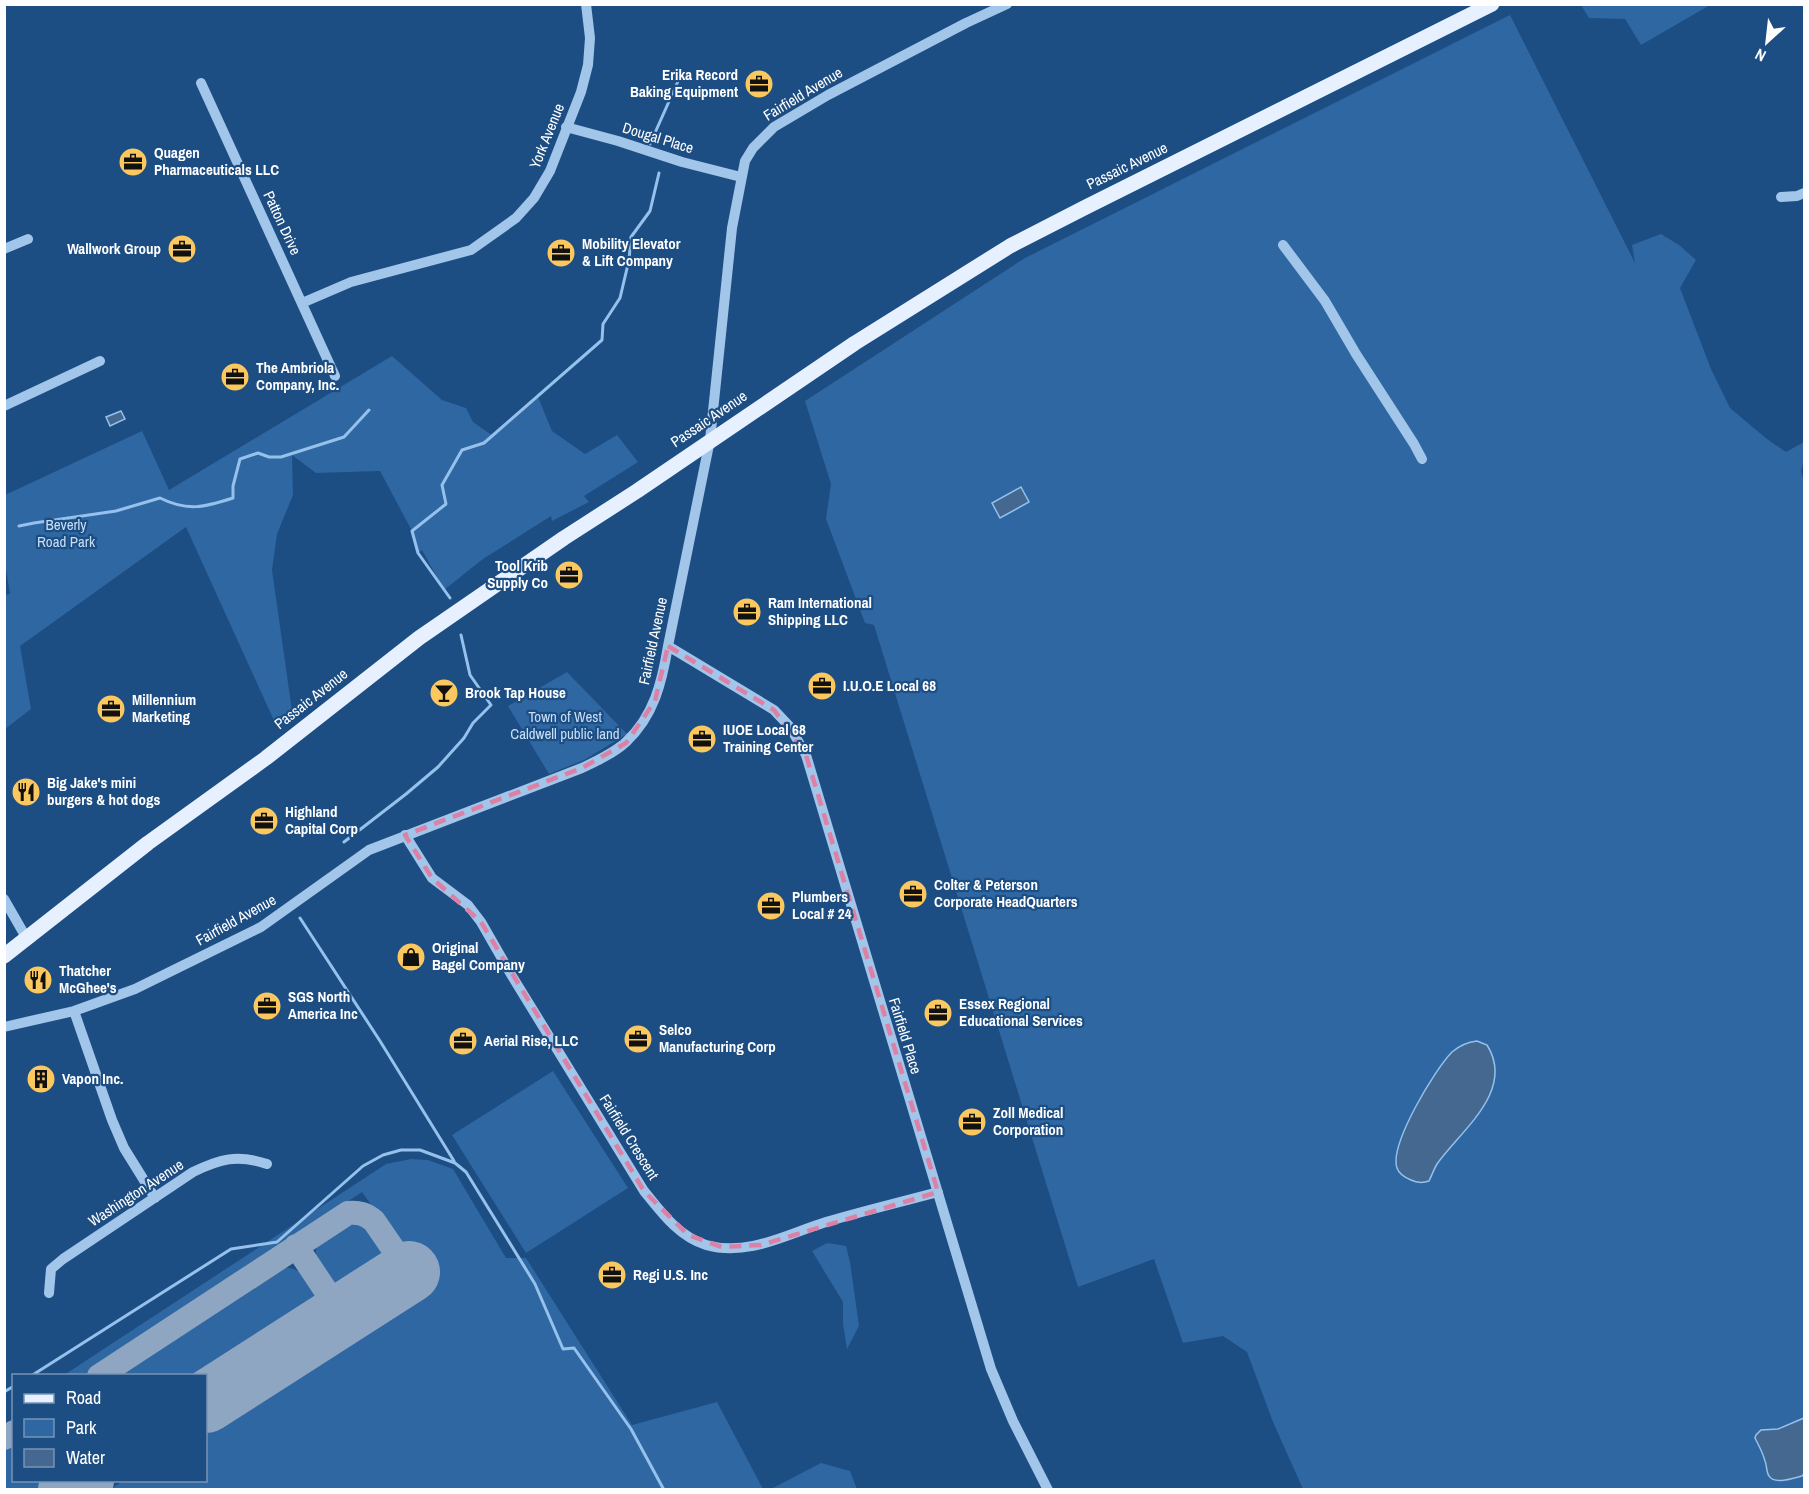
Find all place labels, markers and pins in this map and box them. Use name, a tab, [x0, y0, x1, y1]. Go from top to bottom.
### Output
place label: Erika Record Baking Equipment	[630, 64, 738, 102]
office icon: Erika Record Baking Equipment	[743, 68, 775, 100]
place label: Quagen Pharmaceuticals LLC	[154, 142, 279, 180]
office icon: Quagen Pharmaceuticals LLC	[117, 146, 149, 178]
office icon: Wallwork Group	[166, 233, 198, 265]
place label: Mobility Elevator & Lift Company	[582, 233, 681, 271]
office icon: Mobility Elevator & Lift Company	[545, 237, 577, 269]
place label: Wallwork Group	[67, 238, 161, 259]
place label: The Ambriola Company, Inc.	[256, 357, 339, 395]
office icon: The Ambriola Company, Inc.	[219, 361, 251, 393]
place label: Tool Krib Supply Co	[487, 555, 548, 593]
office icon: Tool Krib Supply Co	[553, 559, 585, 591]
place label: Ram International Shipping LLC	[768, 592, 872, 630]
office icon: Ram International Shipping LLC	[731, 596, 763, 628]
office icon: I.U.O.E Local 68	[806, 670, 838, 702]
place label: I.U.O.E Local 68	[843, 675, 936, 696]
bar icon: Brook Tap House	[428, 677, 460, 709]
place label: Brook Tap House	[465, 682, 566, 703]
place label: Millennium Marketing	[132, 689, 196, 727]
office icon: Millennium Marketing	[95, 693, 127, 725]
place label: IUOE Local 68 Training Center	[723, 719, 813, 757]
office icon: IUOE Local 68 Training Center	[686, 723, 718, 755]
place label: Big Jake's mini burgers & hot dogs	[47, 772, 161, 810]
restaurant icon: Big Jake's mini burgers & hot dogs	[10, 776, 42, 808]
place label: Highland Capital Corp	[285, 801, 358, 839]
office icon: Highland Capital Corp	[248, 805, 280, 837]
place label: Colter & Peterson Corporate HeadQuarters	[934, 874, 1078, 912]
office icon: Colter & Peterson Corporate HeadQuarters	[897, 878, 929, 910]
place label: Plumbers Local # 24	[792, 886, 852, 924]
office icon: Plumbers Local # 24	[755, 890, 787, 922]
place label: Original Bagel Company	[432, 937, 525, 975]
shop icon: Original Bagel Company	[395, 941, 427, 973]
place label: Thatcher McGhee's	[59, 960, 117, 998]
restaurant icon: Thatcher McGhee's	[22, 964, 54, 996]
place label: SGS North America Inc	[288, 986, 358, 1024]
office icon: SGS North America Inc	[251, 990, 283, 1022]
place label: Essex Regional Educational Services	[959, 993, 1083, 1031]
office icon: Essex Regional Educational Services	[922, 997, 954, 1029]
place label: Selco Manufacturing Corp	[659, 1019, 776, 1057]
office icon: Selco Manufacturing Corp	[622, 1023, 654, 1055]
office icon: Aerial Rise, LLC	[447, 1025, 479, 1057]
place label: Aerial Rise, LLC	[484, 1030, 578, 1051]
building icon: Vapon Inc.	[25, 1063, 57, 1095]
place label: Vapon Inc.	[62, 1068, 124, 1089]
place label: Zoll Medical Corporation	[993, 1102, 1063, 1140]
office icon: Zoll Medical Corporation	[956, 1106, 988, 1138]
office icon: Regi U.S. Inc	[596, 1259, 628, 1291]
place label: Regi U.S. Inc	[633, 1264, 708, 1285]

